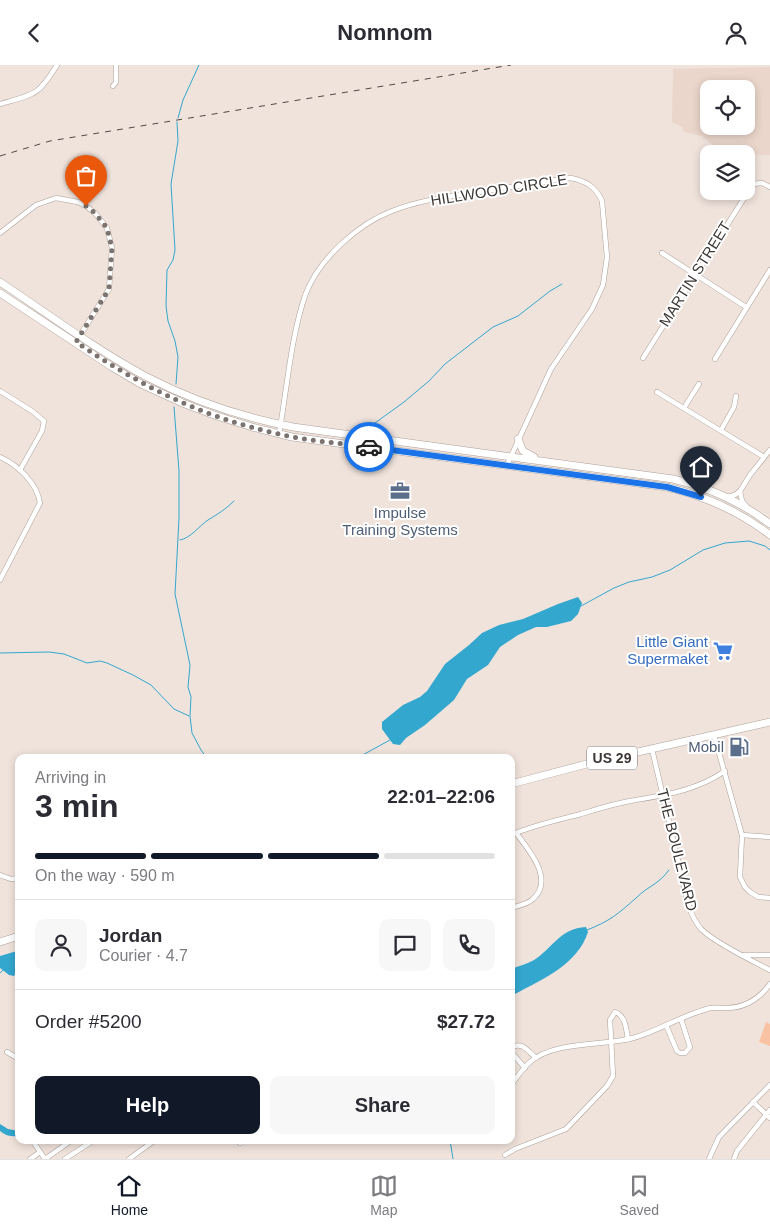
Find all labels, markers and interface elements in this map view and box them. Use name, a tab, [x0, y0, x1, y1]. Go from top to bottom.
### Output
icon: back	[20, 19, 48, 47]
icon: person	[722, 19, 750, 47]
text: Nomnom	[337, 20, 433, 45]
map controls	[700, 80, 755, 200]
button: locate	[700, 80, 755, 135]
button: layers	[700, 145, 755, 200]
pin	[65, 155, 107, 206]
icon: bag	[72, 162, 100, 190]
street label: HILLWOOD CIRCLE	[429, 170, 568, 209]
street label: MARTIN STREET	[655, 218, 734, 329]
courier	[344, 422, 394, 472]
icon: car	[355, 433, 383, 461]
pin	[680, 446, 722, 497]
icon: home	[687, 453, 715, 481]
office icon: Impulse Training Systems	[389, 480, 411, 502]
place label: Impulse Training Systems	[342, 504, 458, 538]
place label: Little Giant Supermaket	[627, 633, 709, 667]
supermarket icon: Little Giant Supermaket	[712, 640, 734, 662]
fuel station icon: Mobil	[728, 736, 750, 758]
place label: Mobil	[688, 738, 724, 755]
road number: US 29	[587, 746, 637, 769]
text: Arriving in	[35, 769, 106, 786]
text: 22:01–22:06	[387, 786, 495, 807]
street label: THE BOULEVARD	[654, 787, 701, 913]
text: 3 min	[35, 788, 119, 824]
text: On the way · 590 m	[35, 867, 175, 884]
button: person	[35, 919, 87, 971]
button: chat	[379, 919, 431, 971]
button: phone	[443, 919, 495, 971]
text: Jordan	[99, 925, 162, 946]
text: Courier · 4.7	[99, 947, 188, 964]
text: Order #5200	[35, 1011, 142, 1032]
text: $27.72	[437, 1011, 495, 1032]
button: Help	[35, 1076, 260, 1134]
button: Share	[270, 1076, 495, 1134]
tab: Home	[111, 1172, 148, 1218]
tab: Map	[370, 1172, 398, 1218]
tab: Saved	[619, 1172, 659, 1218]

